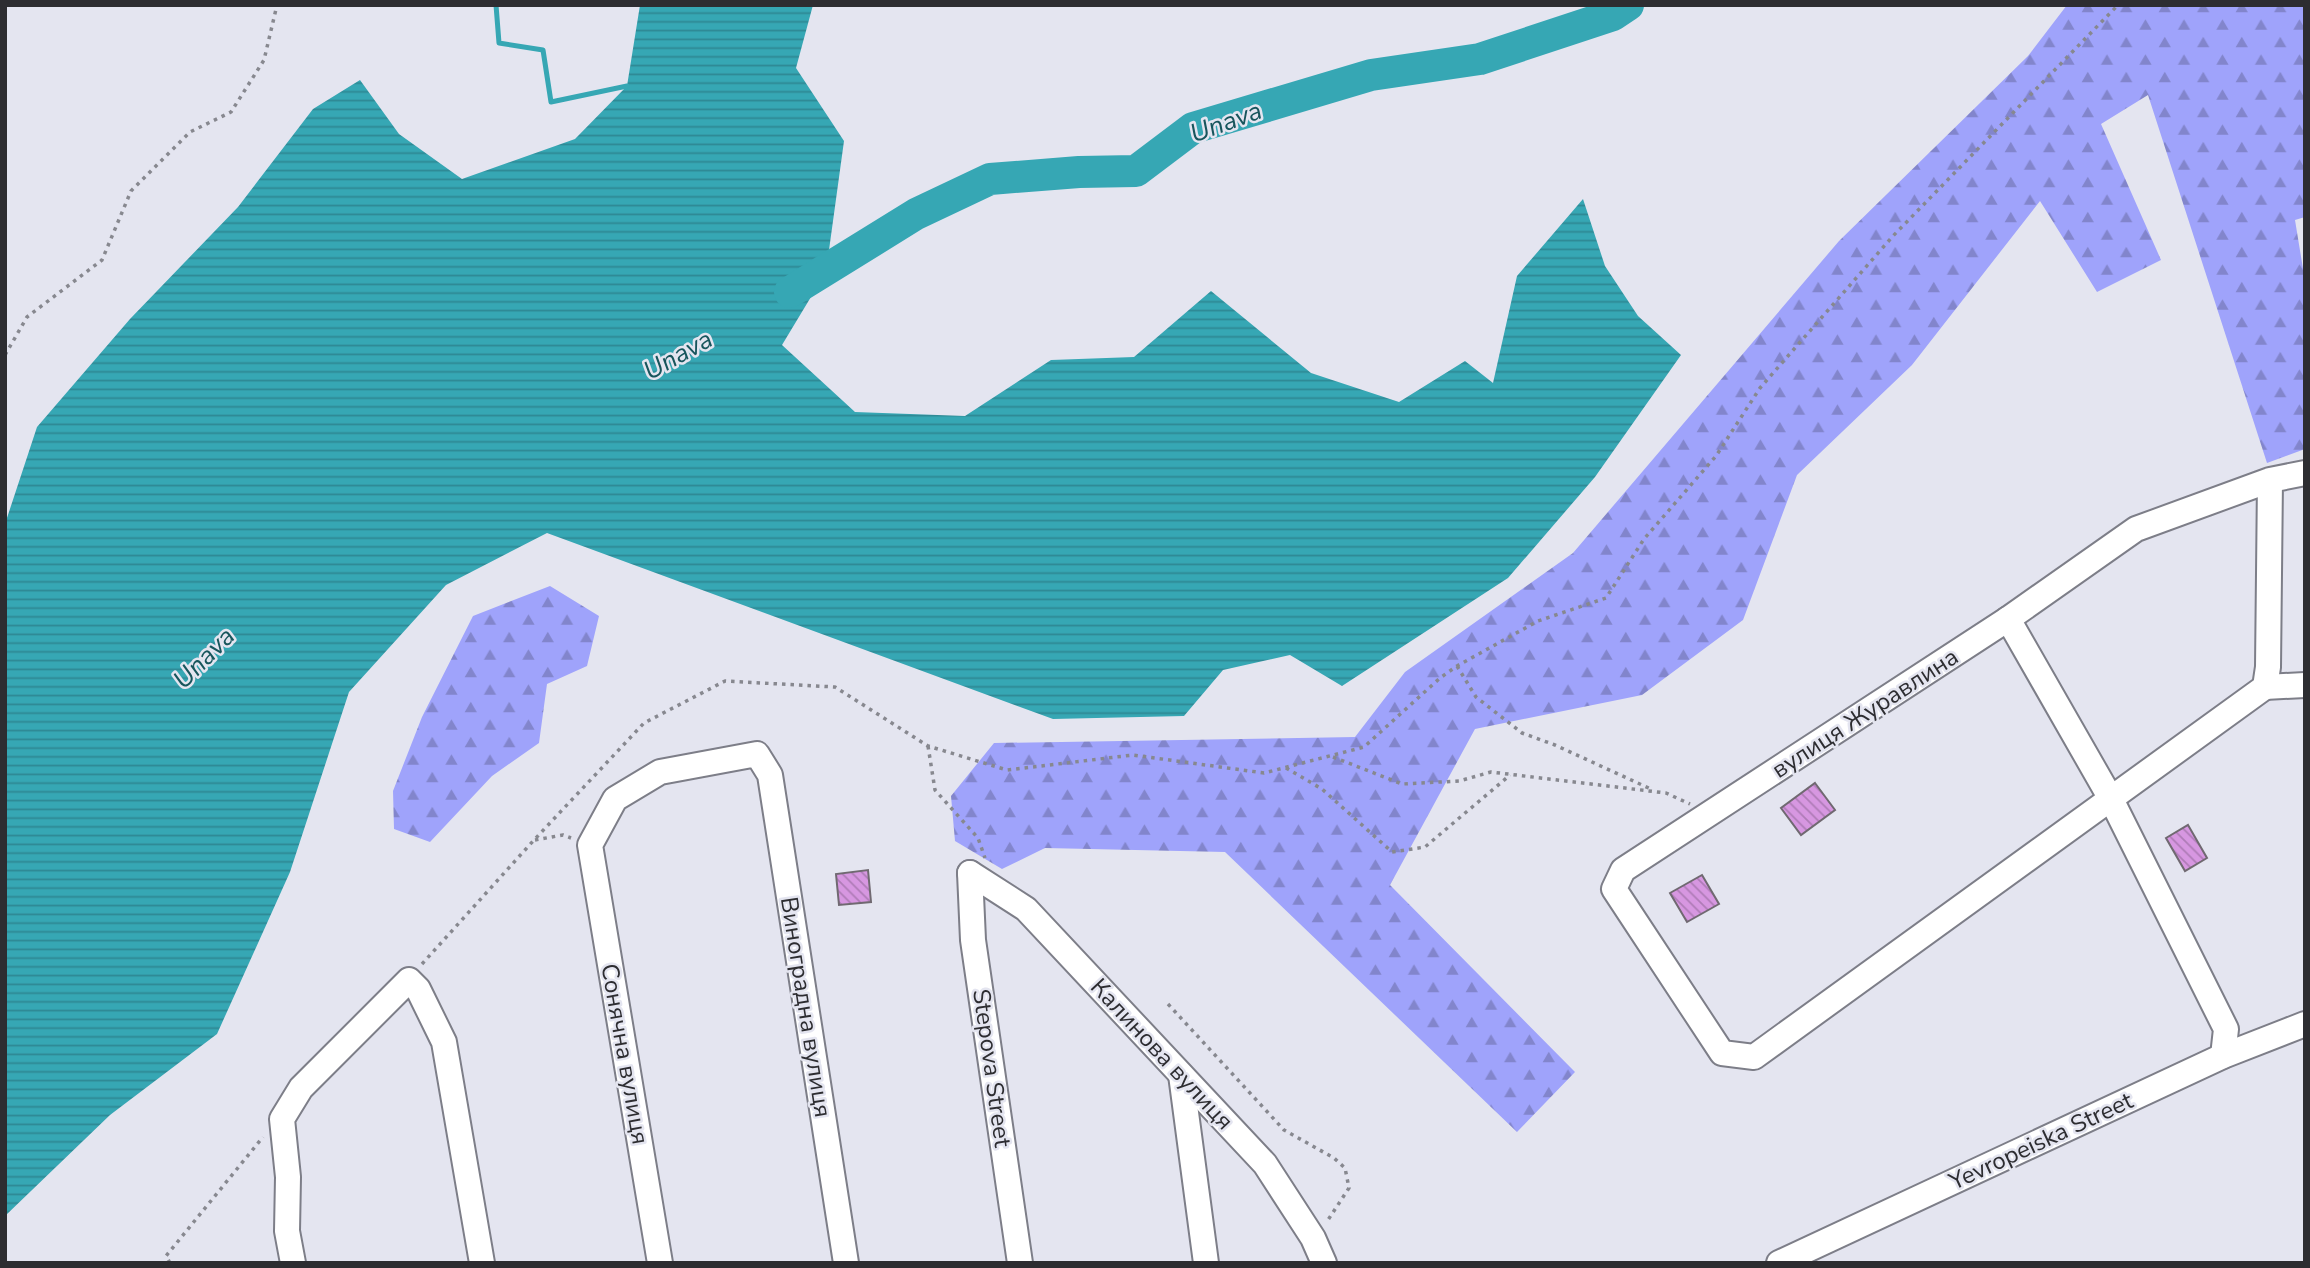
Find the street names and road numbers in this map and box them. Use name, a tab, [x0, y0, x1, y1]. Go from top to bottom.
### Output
street label: вулиця Журавлина	[1765, 641, 1965, 785]
street label: Виноградна вулиця	[773, 894, 839, 1120]
street label: Сонячна вулиця	[593, 961, 657, 1147]
street label: Калинова вулиця	[1083, 971, 1241, 1137]
street label: Stepova Street	[965, 987, 1019, 1150]
street label: Yevropeiska Street	[1943, 1084, 2139, 1198]

